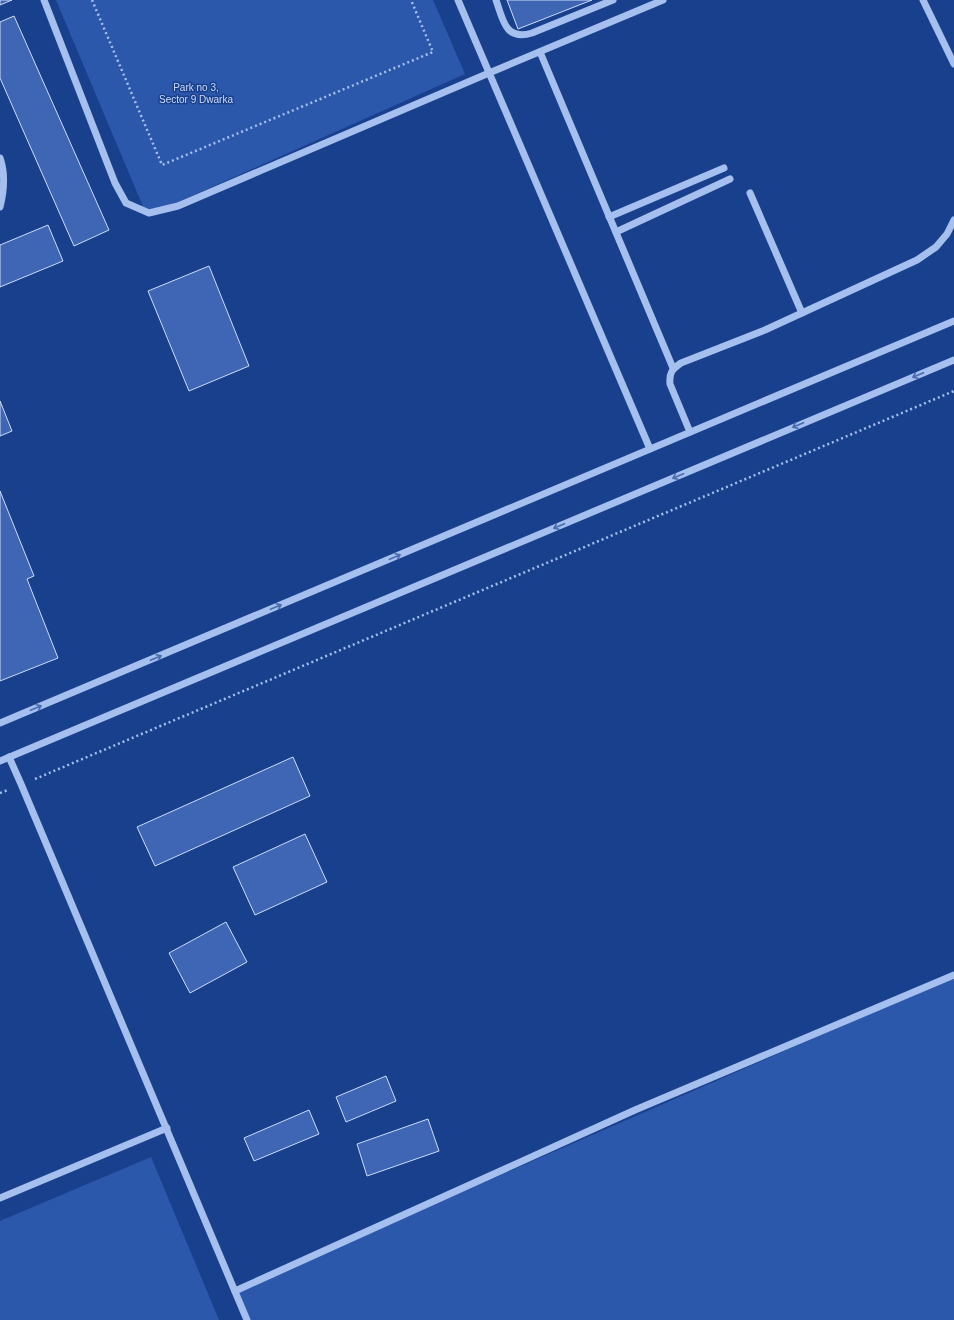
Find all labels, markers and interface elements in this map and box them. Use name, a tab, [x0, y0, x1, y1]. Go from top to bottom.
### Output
park label: Park no 3, Sector 9 Dwarka	[159, 82, 233, 105]
one-way arrow	[913, 372, 925, 379]
one-way arrow	[793, 422, 805, 430]
one-way arrow	[673, 472, 685, 480]
one-way arrow	[553, 523, 565, 530]
one-way arrow	[389, 552, 401, 560]
one-way arrow	[269, 603, 281, 610]
one-way arrow	[149, 653, 161, 661]
one-way arrow	[29, 704, 41, 711]

